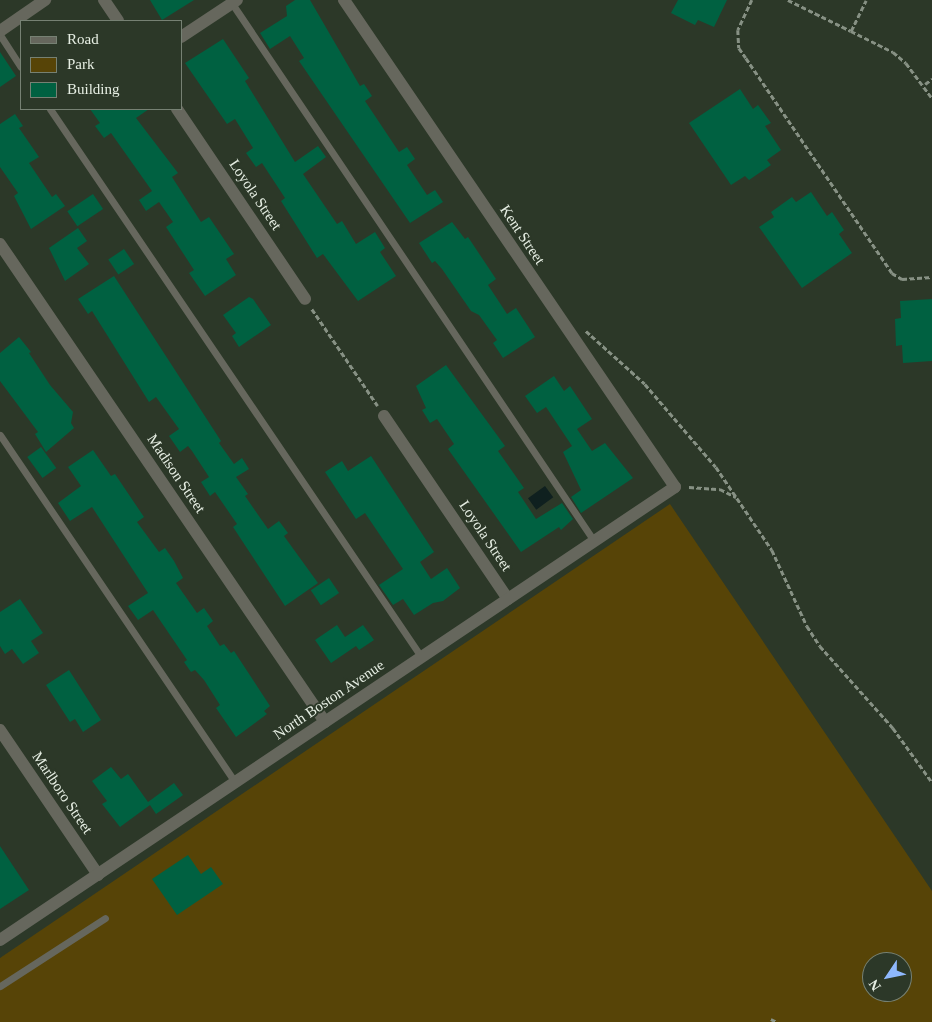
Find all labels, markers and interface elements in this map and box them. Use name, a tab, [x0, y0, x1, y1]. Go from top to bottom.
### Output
legend	[20, 20, 182, 110]
text: Road	[67, 31, 99, 47]
text: Park	[67, 56, 95, 72]
text: Building	[67, 81, 120, 97]
street label: Loyola Street	[225, 156, 285, 234]
street label: Kent Street	[496, 202, 548, 268]
street label: Madison Street	[143, 431, 209, 517]
street label: Loyola Street	[455, 497, 515, 575]
street label: North Boston Avenue	[270, 656, 388, 744]
street label: Marlboro Street	[28, 748, 96, 838]
north arrow	[862, 952, 912, 1002]
text: N	[866, 977, 884, 993]

